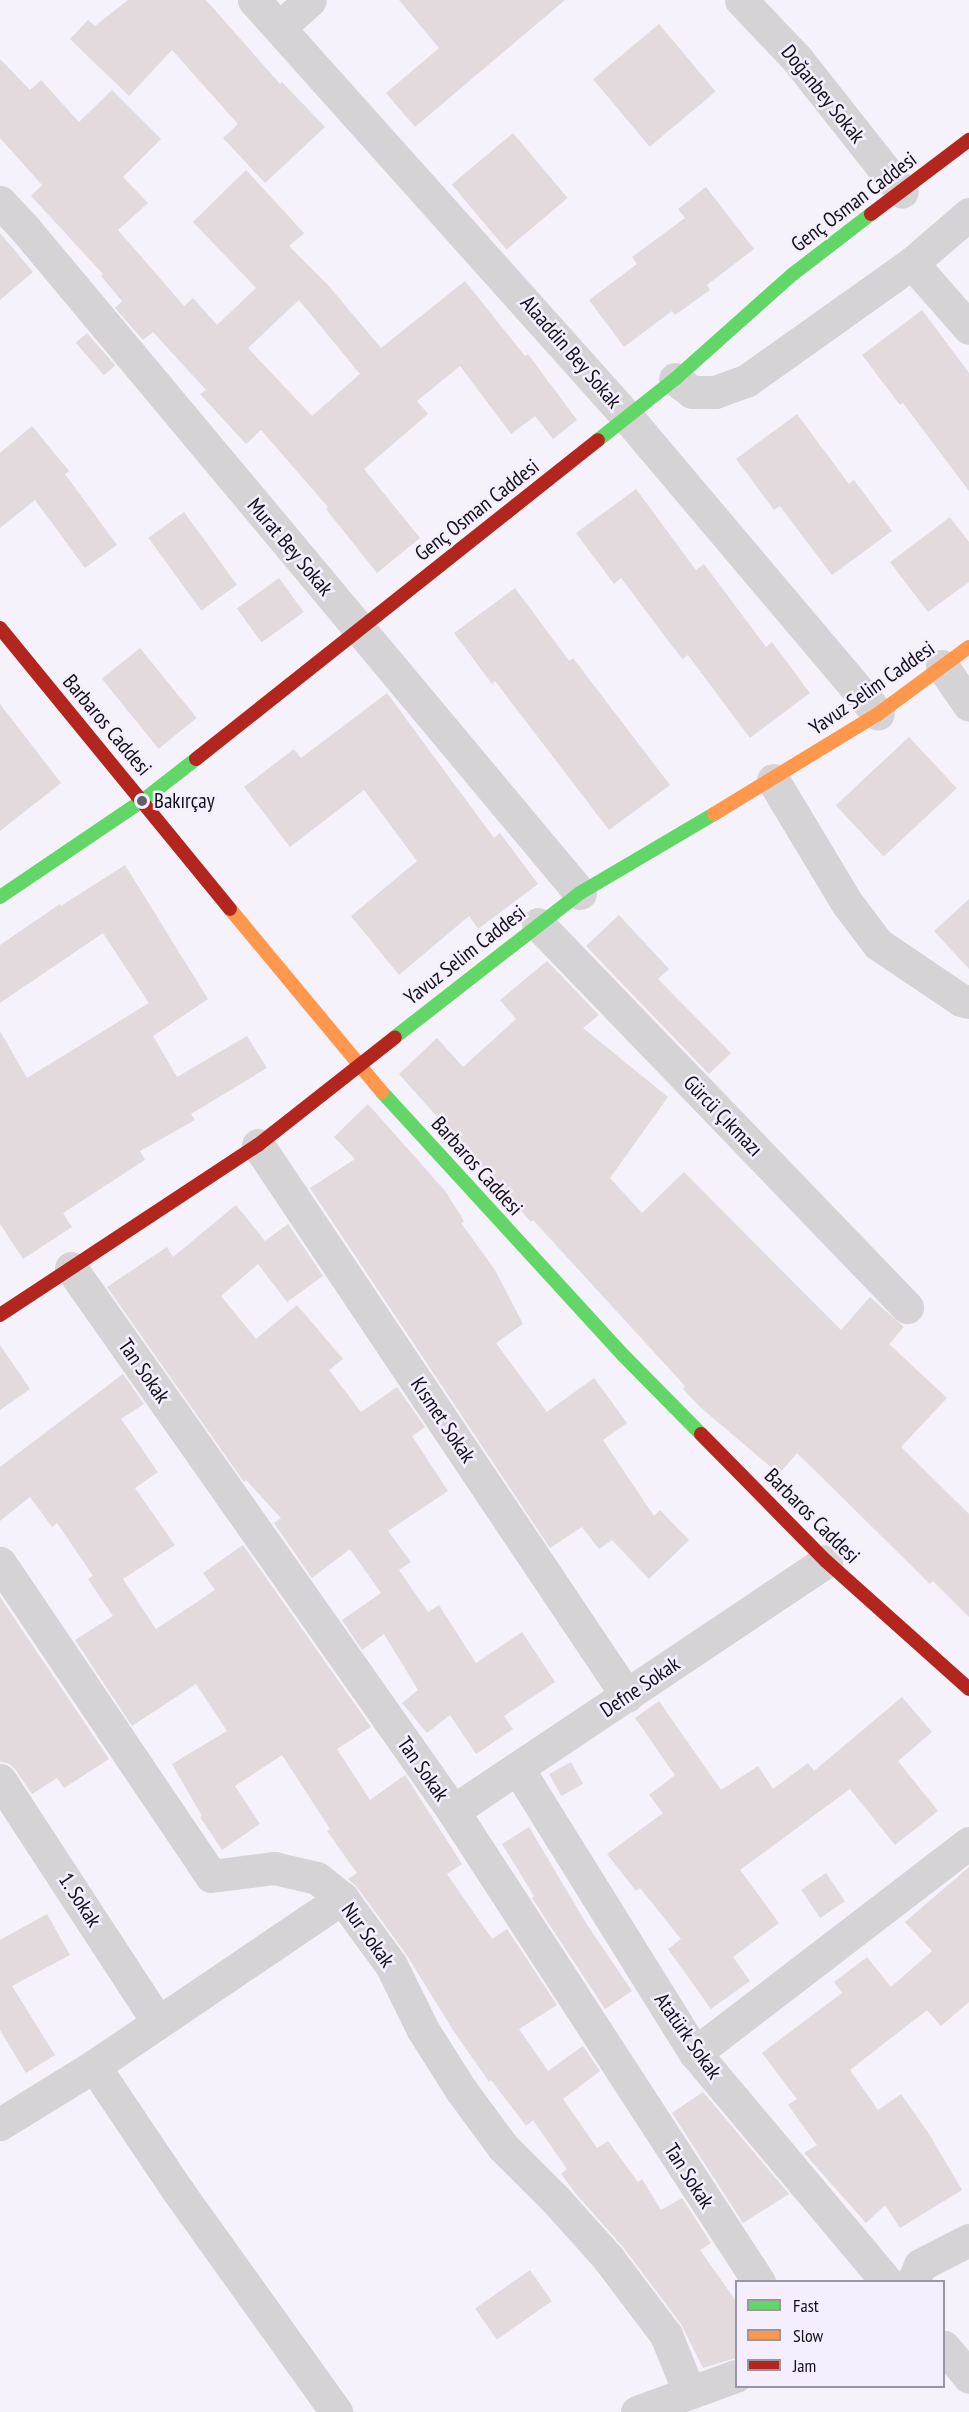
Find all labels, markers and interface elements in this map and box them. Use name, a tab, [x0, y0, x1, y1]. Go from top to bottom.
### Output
street label: Doğanbey Sokak	[776, 40, 870, 148]
street label: Genç Osman Caddesi	[786, 147, 922, 257]
street label: Alaaddin Bey Sokak	[515, 290, 627, 414]
street label: Genç Osman Caddesi	[410, 454, 544, 566]
street label: Murat Bey Sokak	[242, 493, 338, 601]
street label: Yavuz Selim Caddesi	[804, 635, 940, 741]
street label: Barbaros Caddesi	[57, 669, 157, 781]
place label: Bakırçay	[154, 788, 215, 814]
marker: Bakırçay	[135, 794, 149, 808]
street label: Yavuz Selim Caddesi	[399, 900, 531, 1010]
street label: Gürcü Çıkmazı	[678, 1070, 768, 1162]
street label: Barbaros Caddesi	[426, 1111, 528, 1221]
street label: Tan Sokak	[113, 1334, 175, 1408]
street label: Kısmet Sokak	[405, 1373, 481, 1467]
street label: Barbaros Caddesi	[759, 1463, 865, 1569]
street label: Defne Sokak	[596, 1651, 684, 1723]
street label: Tan Sokak	[392, 1732, 454, 1806]
street label: 1. Sokak	[53, 1868, 107, 1932]
street label: Nur Sokak	[336, 1898, 400, 1972]
street label: Atatürk Sokak	[649, 1988, 727, 2084]
street label: Tan Sokak	[659, 2139, 719, 2213]
legend	[735, 2280, 945, 2388]
text: Fast	[793, 2294, 819, 2317]
text: Slow	[793, 2324, 823, 2347]
text: Jam	[793, 2354, 816, 2377]

